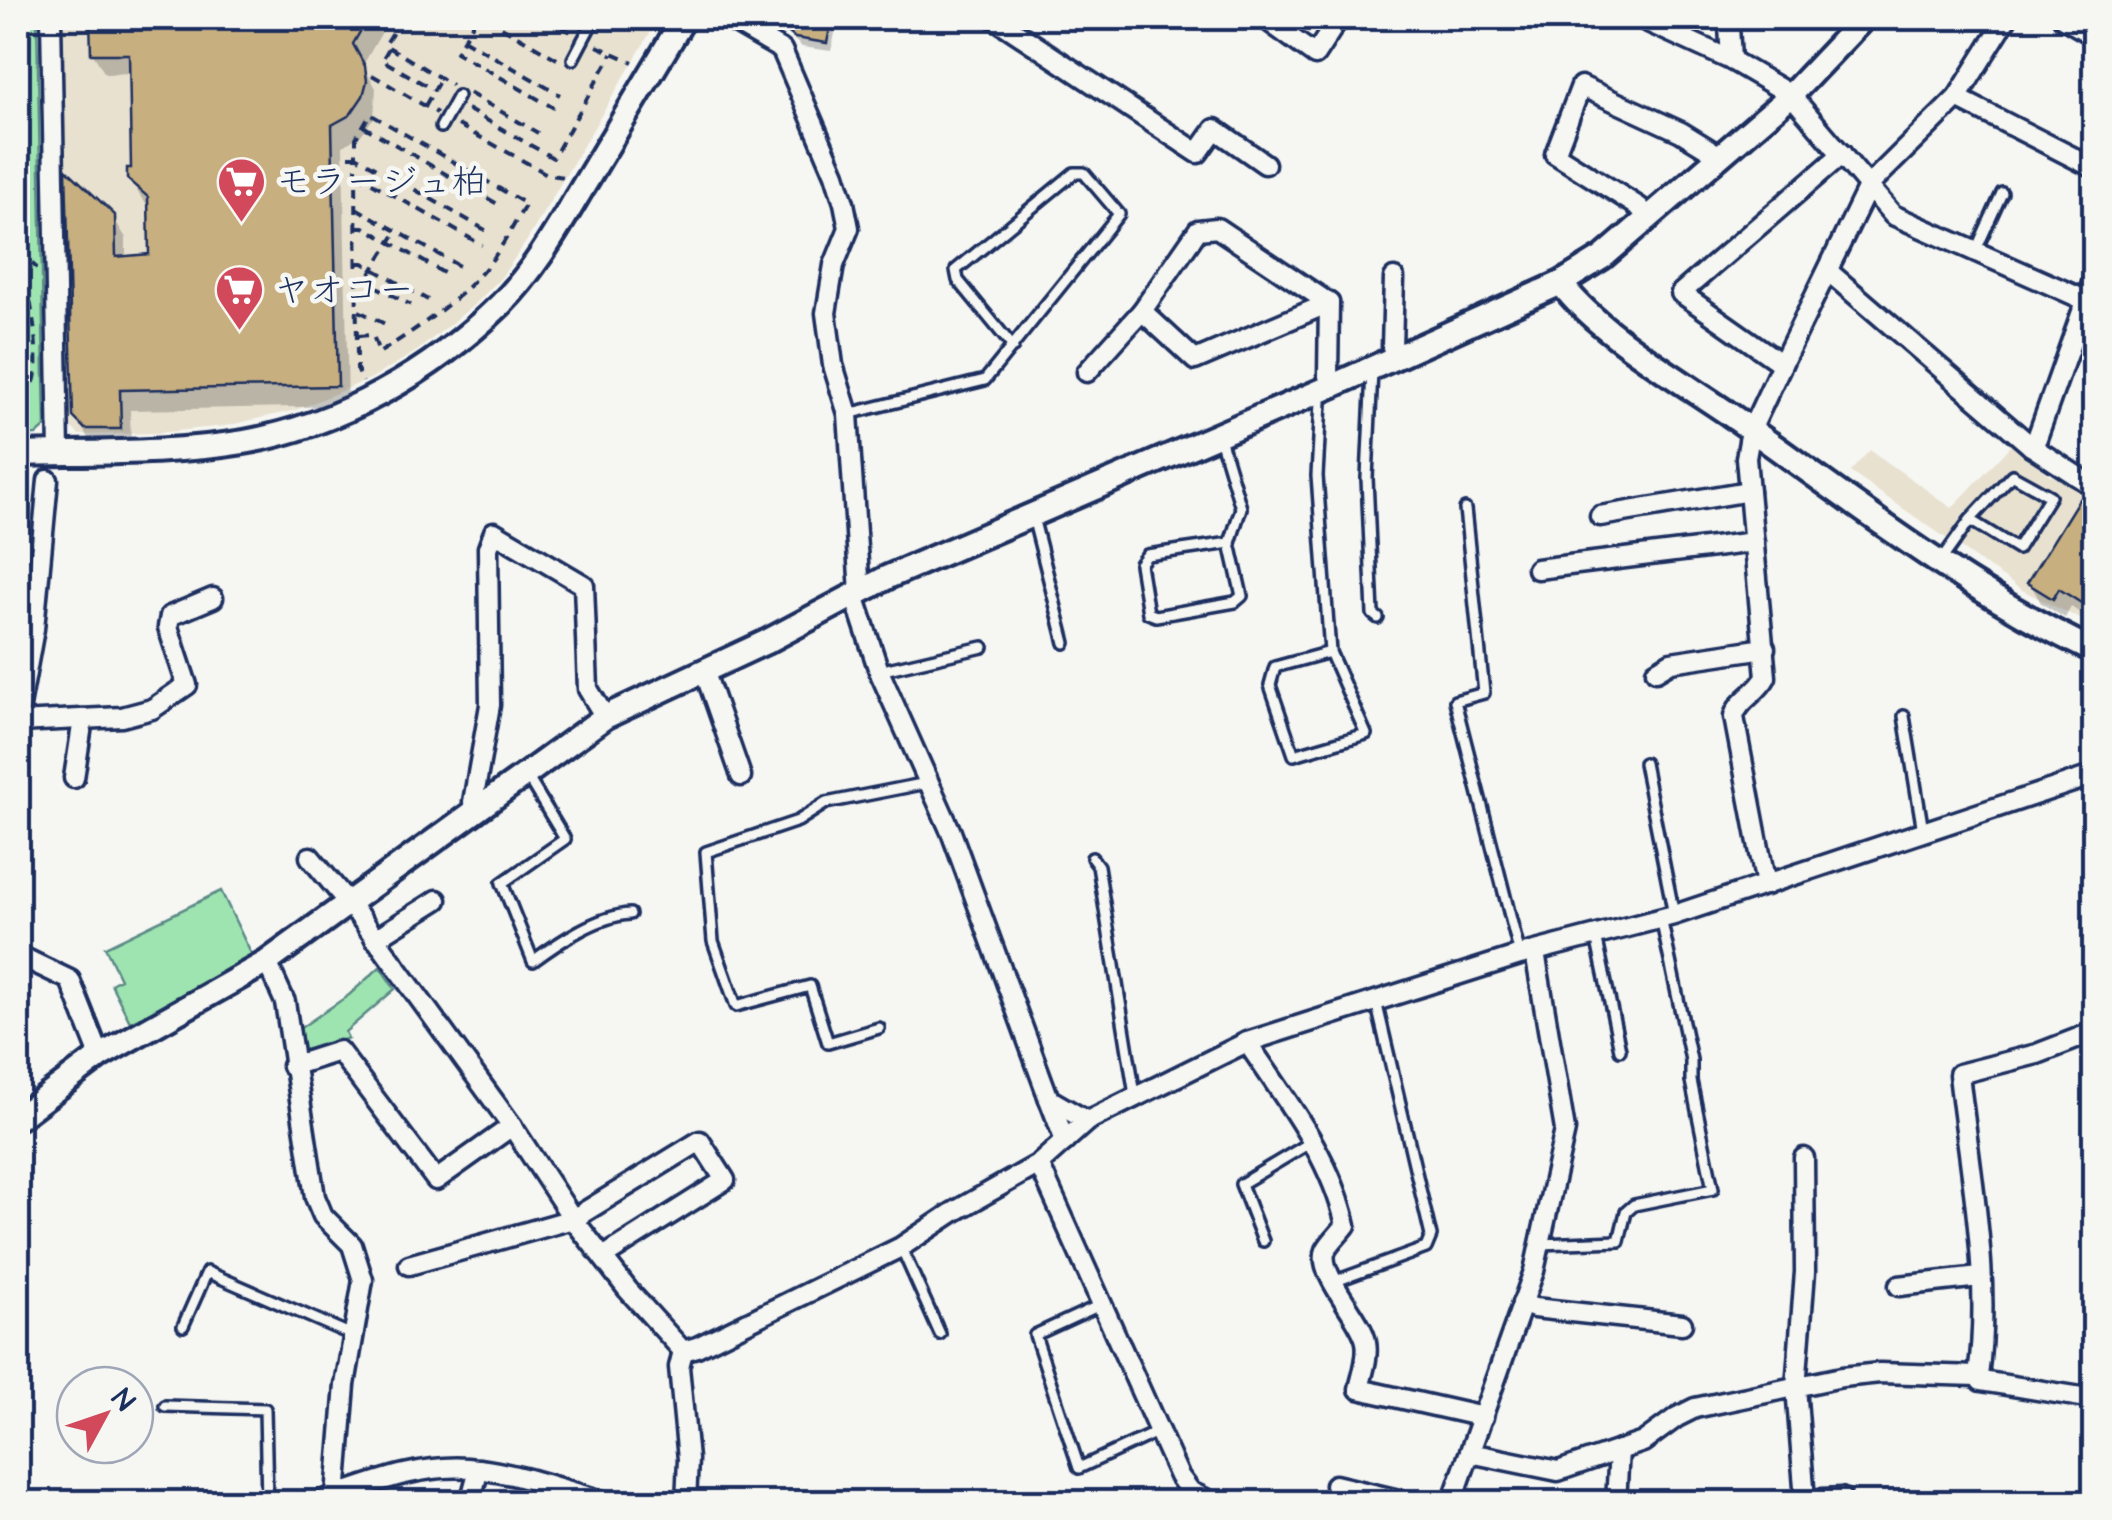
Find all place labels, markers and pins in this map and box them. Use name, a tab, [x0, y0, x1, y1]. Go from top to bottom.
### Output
supermarket icon: モラージュ柏	[215, 156, 267, 224]
place label: モラージュ柏	[276, 158, 487, 207]
supermarket icon: ヤオコー	[213, 264, 265, 332]
place label: ヤオコー	[274, 266, 414, 315]

